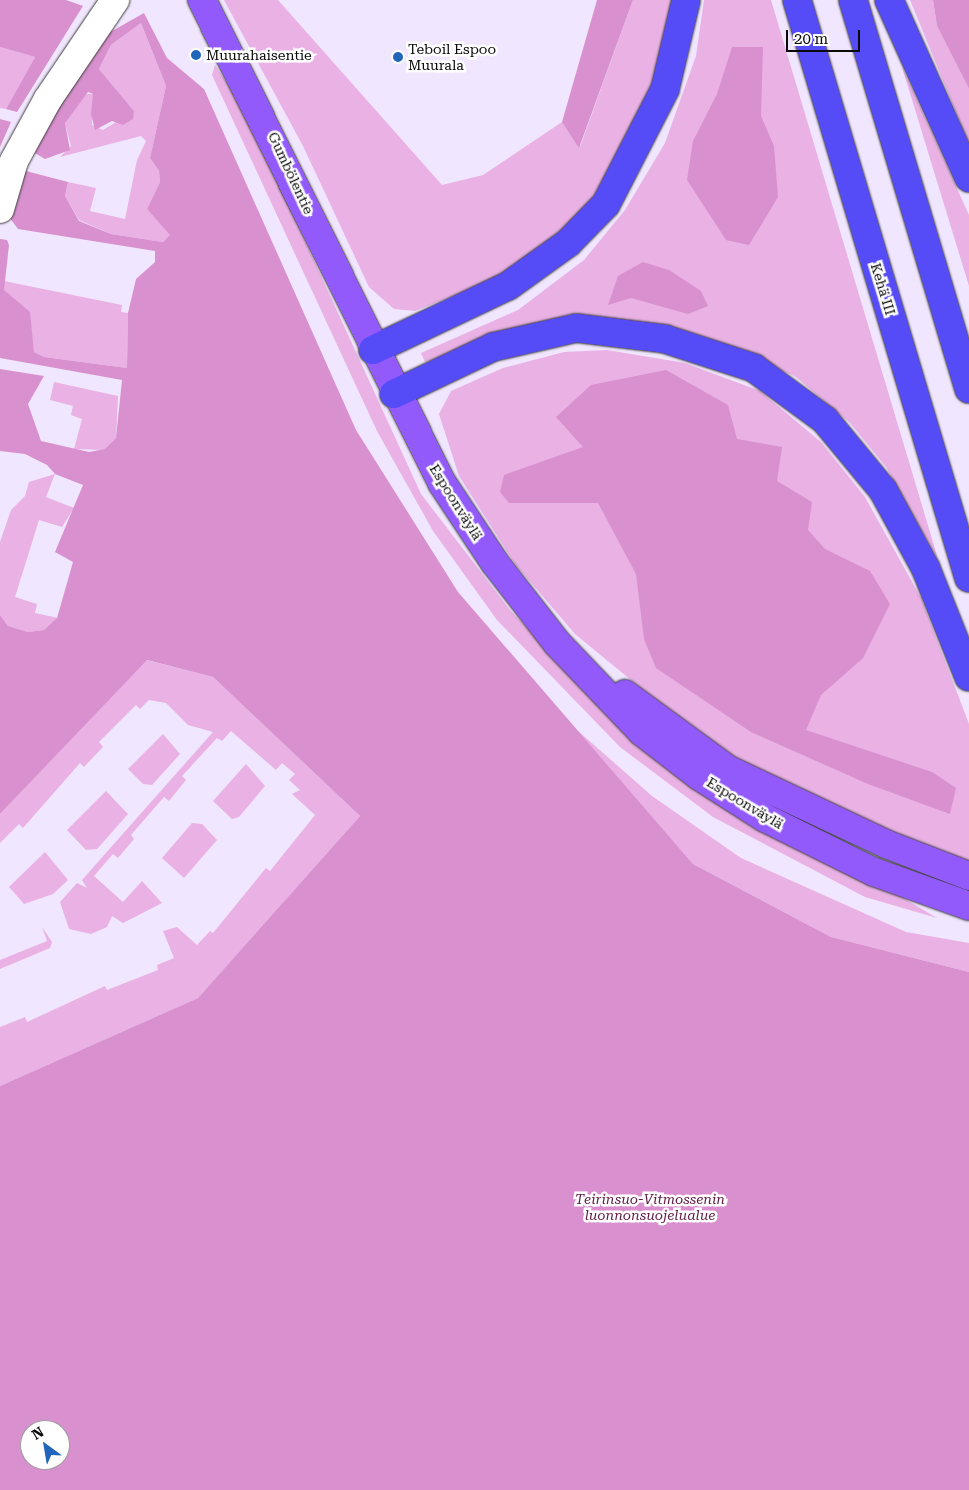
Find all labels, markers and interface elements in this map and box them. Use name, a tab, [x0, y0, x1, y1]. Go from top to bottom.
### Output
scale bar	[789, 20, 863, 52]
text: 20 m	[794, 30, 828, 48]
place label: Teboil Espoo Muurala	[408, 41, 496, 74]
place label: Muurahaisentie	[206, 47, 312, 63]
marker: Muurahaisentie	[190, 49, 202, 61]
marker: Teboil Espoo Muurala	[392, 51, 404, 63]
street label: Gumbölentie	[265, 129, 317, 217]
street label: Kehä III	[867, 261, 899, 317]
street label: Espoonväylä	[426, 461, 486, 543]
street label: Espoonväylä	[704, 774, 786, 832]
park label: Teirinsuo-Vitmossenin luonnonsuojelualue	[575, 1191, 725, 1224]
north arrow	[20, 1420, 70, 1470]
text: N	[29, 1423, 46, 1443]

